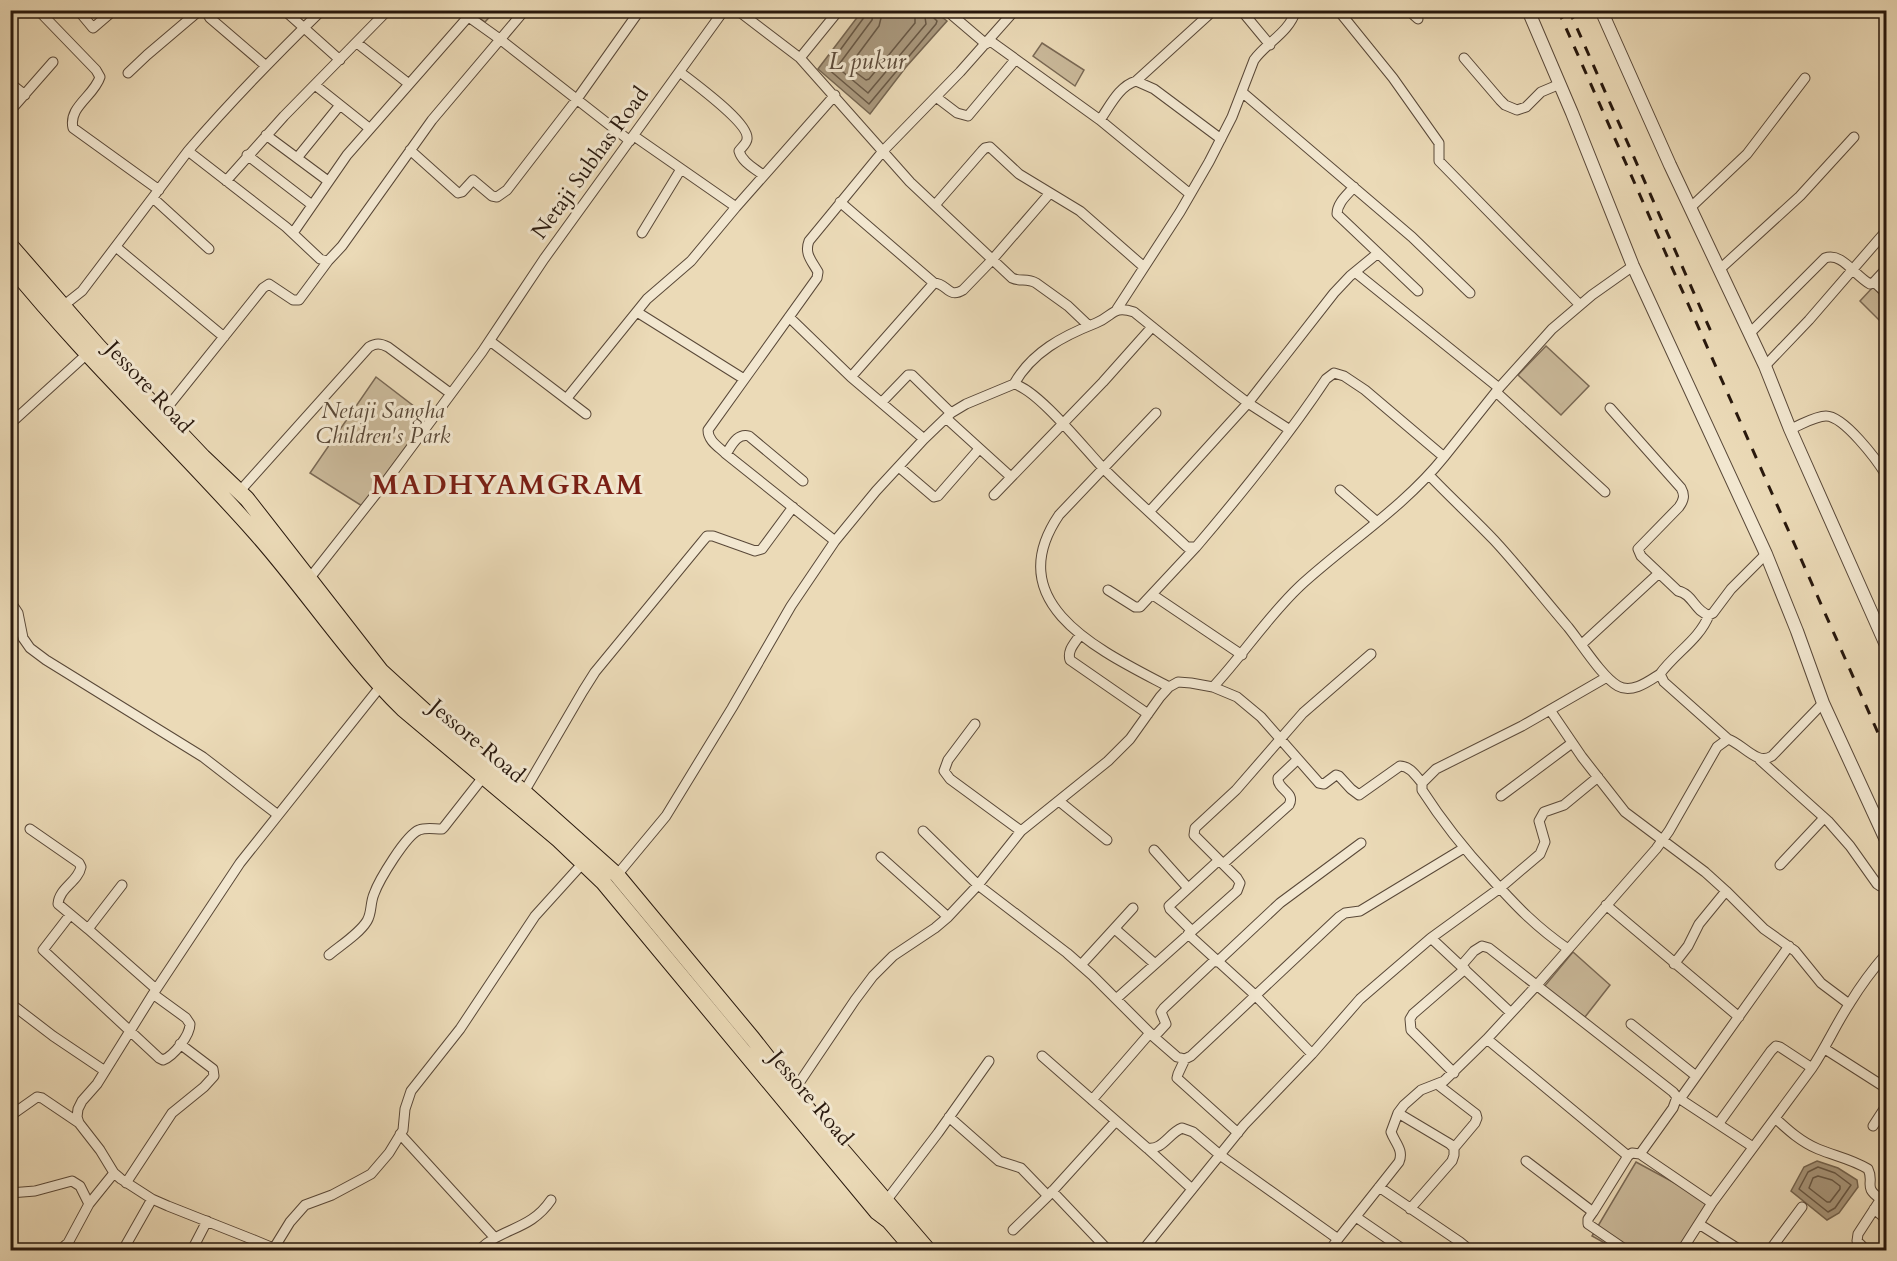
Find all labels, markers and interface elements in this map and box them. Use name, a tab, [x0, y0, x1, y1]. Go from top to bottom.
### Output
water label: L pukur	[828, 45, 907, 78]
street label: Netaji Subhas Road	[524, 80, 656, 245]
street label: Jessore Road	[96, 332, 200, 440]
park label: Netaji Sangha Children's Park	[316, 396, 451, 451]
district label: MADHYAMGRAM	[372, 466, 644, 504]
street label: Jessore Road	[421, 690, 531, 790]
street label: Jessore Road	[760, 1042, 860, 1152]

